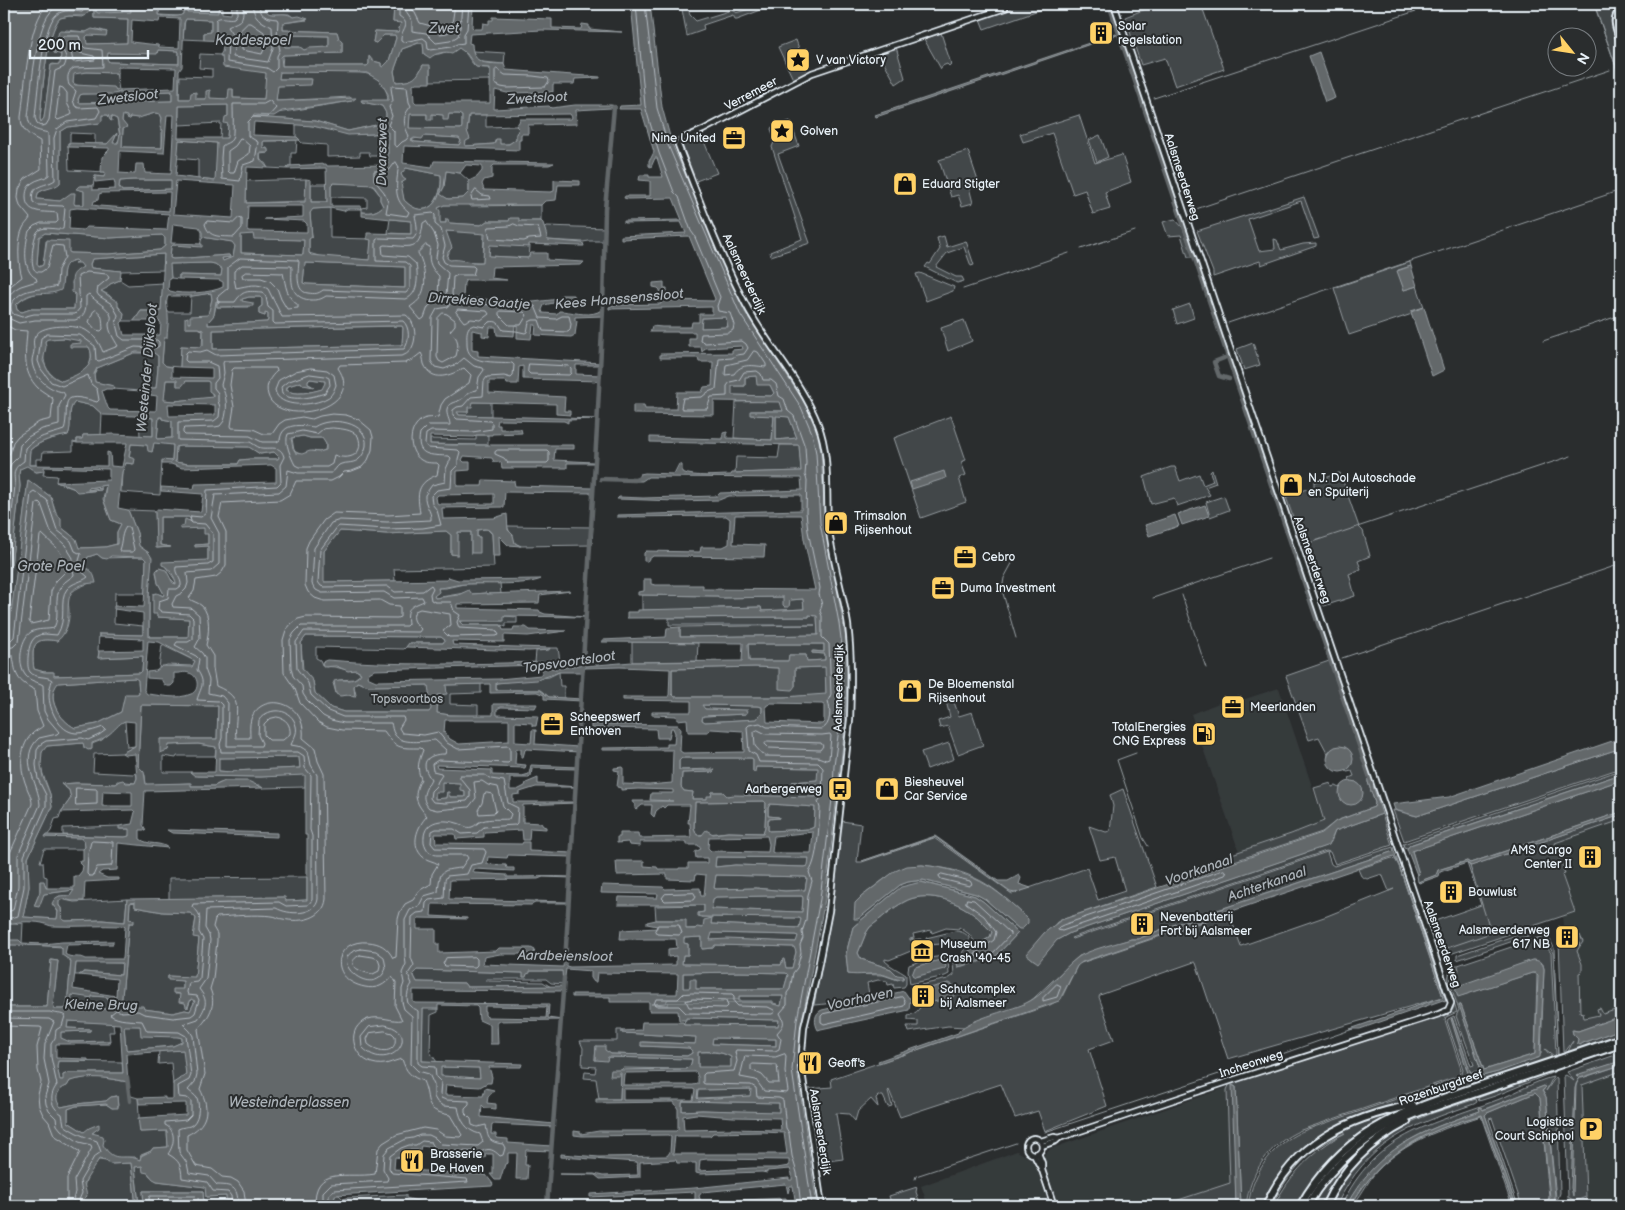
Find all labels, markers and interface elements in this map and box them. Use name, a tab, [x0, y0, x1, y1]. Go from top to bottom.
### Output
place label: Solar regelstation	[1118, 19, 1182, 48]
water label: Zwet	[428, 20, 460, 37]
building icon: Solar regelstation	[1088, 20, 1114, 46]
scale bar	[30, 28, 148, 60]
north arrow	[1548, 28, 1598, 78]
water label: Koddespoel	[215, 32, 292, 49]
text: 200 m	[38, 36, 81, 55]
place icon: V van Victory	[785, 47, 811, 73]
text: N	[1573, 49, 1593, 67]
place label: V van Victory	[816, 53, 886, 68]
street label: Verremeer	[722, 74, 781, 114]
water label: Zwetsloot	[96, 85, 160, 109]
water label: Zwetsloot	[505, 88, 568, 108]
water label: Dwarszwet	[373, 117, 391, 186]
place icon: Golven	[769, 118, 795, 144]
place label: Golven	[800, 124, 838, 139]
office icon: Nine United	[721, 125, 747, 151]
place label: Nine United	[651, 131, 716, 146]
street label: Aalsmeerderweg	[1161, 131, 1203, 223]
shop icon: Eduard Stigter	[892, 171, 918, 197]
place label: Eduard Stigter	[922, 177, 1000, 192]
street label: Aalsmeerderdijk	[719, 231, 769, 317]
water label: Kees Hanssenssloot	[554, 285, 685, 313]
water label: Dirrekies Gaatje	[427, 289, 531, 313]
water label: Westeinder Dijksloot	[133, 302, 161, 433]
place label: N.J. Dol Autoschade en Spuiterij	[1308, 471, 1416, 500]
shop icon: N.J. Dol Autoschade en Spuiterij	[1278, 472, 1304, 498]
place label: Trimsalon Rijsenhout	[854, 509, 912, 538]
shop icon: Trimsalon Rijsenhout	[823, 510, 849, 536]
street label: Aalsmeerderweg	[1290, 514, 1334, 606]
office icon: Cebro	[952, 544, 978, 570]
place label: Cebro	[982, 550, 1015, 565]
water label: Grote Poel	[17, 558, 86, 575]
office icon: Duma Investment	[930, 575, 956, 601]
place label: Duma Investment	[960, 581, 1056, 596]
street label: Aalsmeerderdijk	[831, 644, 847, 732]
water label: Topsvoortsloot	[522, 647, 617, 677]
place label: De Bloemenstal Rijsenhout	[928, 677, 1014, 706]
shop icon: De Bloemenstal Rijsenhout	[897, 678, 923, 704]
park label: Topsvoortbos	[371, 692, 443, 707]
office icon: Meerlanden	[1220, 694, 1246, 720]
place label: Meerlanden	[1250, 700, 1316, 715]
place label: Scheepswerf Enthoven	[570, 710, 641, 739]
office icon: Scheepswerf Enthoven	[539, 711, 565, 737]
place label: TotalEnergies CNG Express	[1112, 720, 1186, 749]
fuel station icon: TotalEnergies CNG Express	[1191, 721, 1217, 747]
place label: Biesheuvel Car Service	[904, 775, 967, 804]
bus stop icon: Aarbergerweg	[827, 776, 853, 802]
shop icon: Biesheuvel Car Service	[874, 776, 900, 802]
place label: Aarbergerweg	[745, 782, 822, 797]
place label: AMS Cargo Center II	[1511, 843, 1572, 872]
building icon: AMS Cargo Center II	[1577, 844, 1603, 870]
water label: Voorkanaal	[1163, 850, 1236, 890]
water label: Achterkanaal	[1224, 862, 1309, 906]
building icon: Bouwlust	[1438, 879, 1464, 905]
place label: Bouwlust	[1468, 885, 1517, 900]
street label: Aalsmeerderweg	[1420, 898, 1464, 990]
place label: Nevenbatterij Fort bij Aalsmeer	[1160, 910, 1252, 939]
building icon: Nevenbatterij Fort bij Aalsmeer	[1129, 911, 1155, 937]
place label: Aalsmeerderweg 617 NB	[1459, 923, 1550, 952]
building icon: Aalsmeerderweg 617 NB	[1554, 924, 1580, 950]
place label: Museum Crash '40-45	[940, 937, 1011, 966]
museum icon: Museum Crash '40-45	[909, 938, 935, 964]
water label: Aardbeiensloot	[516, 947, 613, 965]
place label: Schutcomplex bij Aalsmeer	[940, 982, 1016, 1011]
building icon: Schutcomplex bij Aalsmeer	[910, 983, 936, 1009]
water label: Voorhaven	[825, 984, 895, 1014]
water label: Kleine Brug	[64, 996, 138, 1014]
street label: Incheonweg	[1217, 1047, 1285, 1081]
restaurant icon: Geoff's	[797, 1050, 823, 1076]
place label: Geoff's	[828, 1056, 865, 1071]
street label: Rozenburgdreef	[1397, 1066, 1485, 1109]
street label: Aalsmeerderdijk	[806, 1088, 834, 1176]
water label: Westeinderplassen	[229, 1094, 349, 1111]
place label: Logistics Court Schiphol	[1495, 1115, 1574, 1144]
parking icon: Logistics Court Schiphol	[1578, 1116, 1604, 1142]
place label: Brasserie De Haven	[430, 1147, 484, 1176]
restaurant icon: Brasserie De Haven	[399, 1148, 425, 1174]

